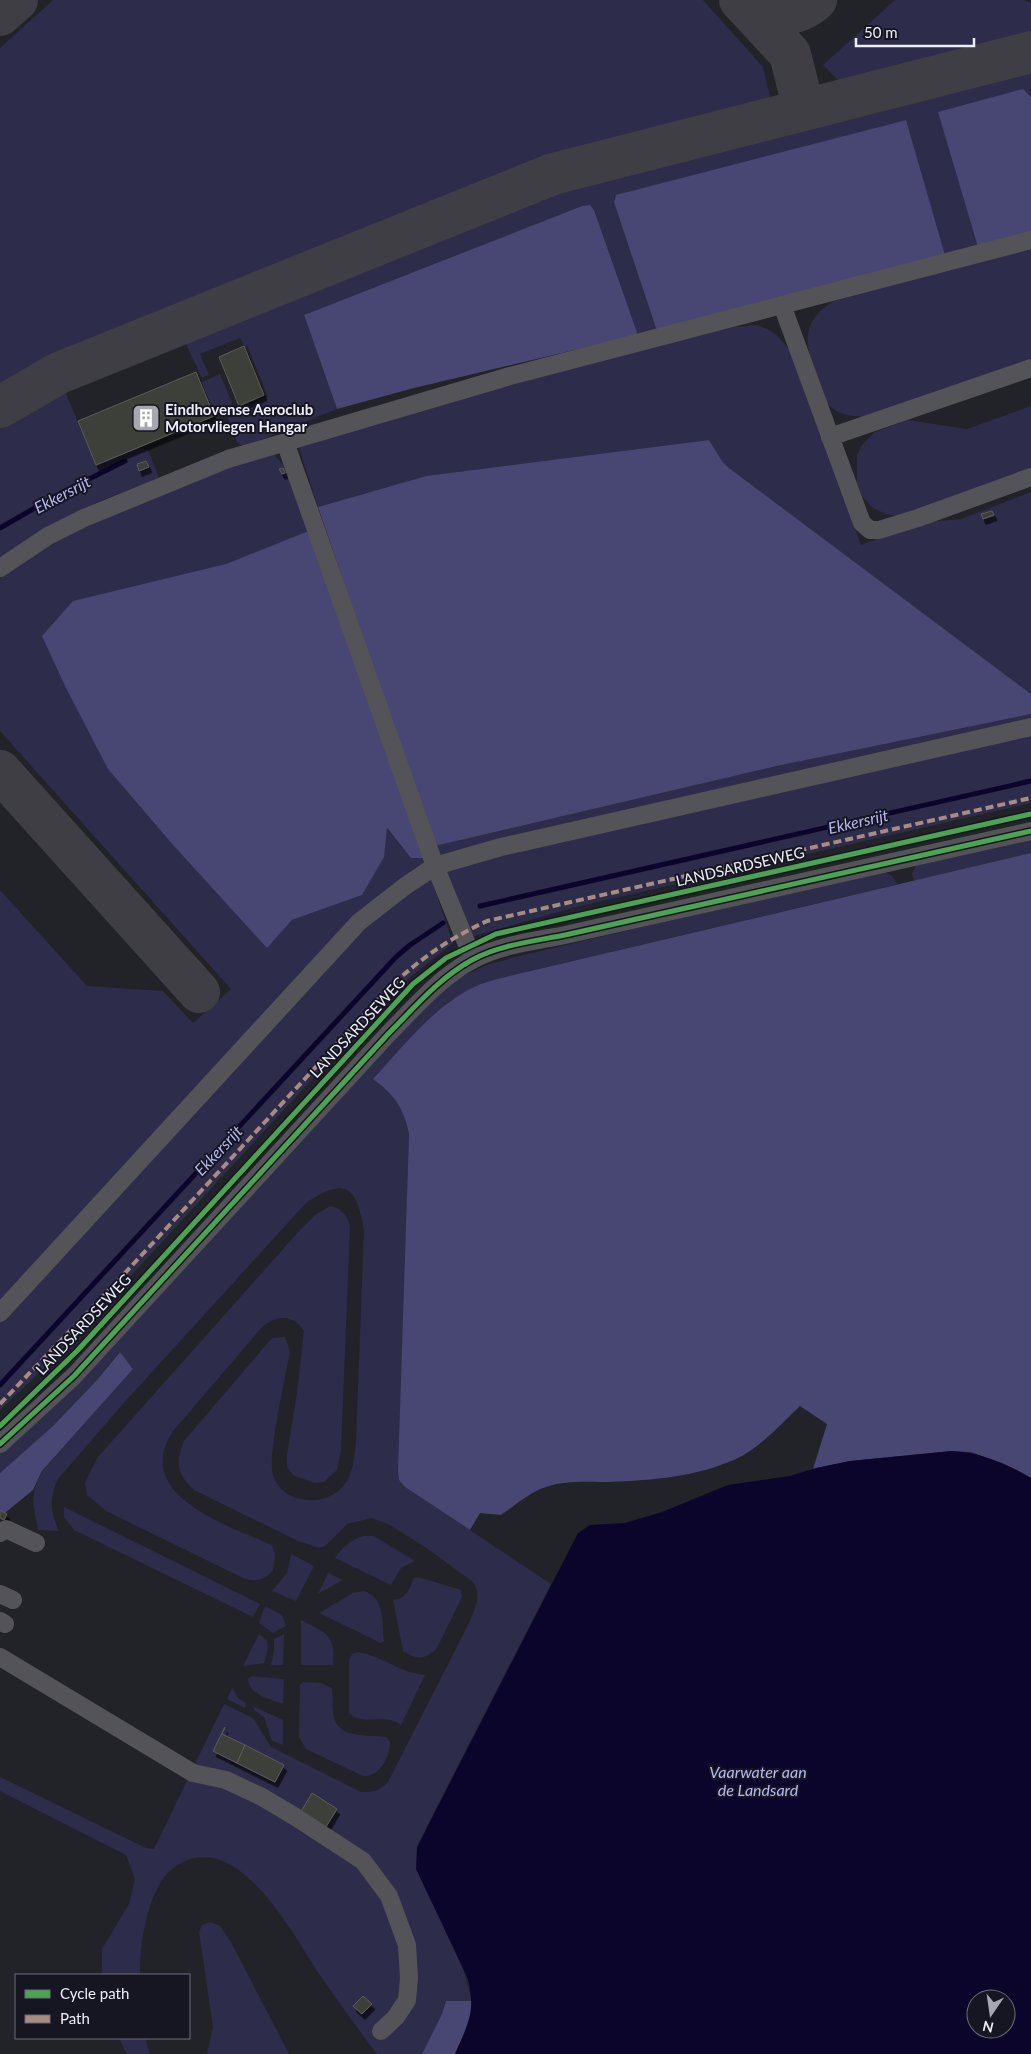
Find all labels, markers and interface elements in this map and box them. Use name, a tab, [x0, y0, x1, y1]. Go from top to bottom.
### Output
scale bar	[856, 15, 974, 47]
text: 50 m	[864, 23, 898, 41]
place label: Eindhovense Aeroclub Motorvliegen Hangar	[165, 400, 313, 435]
building icon: Eindhovense Aeroclub Motorvliegen Hangar	[131, 403, 161, 433]
water label: Ekkersrijt	[30, 471, 94, 517]
water label: Ekkersrijt	[826, 805, 890, 837]
street label: LANDSARDSEWEG	[674, 842, 806, 890]
street label: LANDSARDSEWEG	[306, 973, 408, 1081]
water label: Ekkersrijt	[190, 1121, 246, 1179]
street label: LANDSARDSEWEG	[32, 1270, 134, 1378]
water label: Vaarwater aan de Landsard	[709, 1762, 807, 1799]
legend	[15, 1974, 190, 2039]
text: Cycle path	[60, 1984, 129, 2002]
north arrow	[966, 1989, 1016, 2039]
text: Path	[60, 2009, 90, 2027]
text: N	[981, 2018, 995, 2037]

